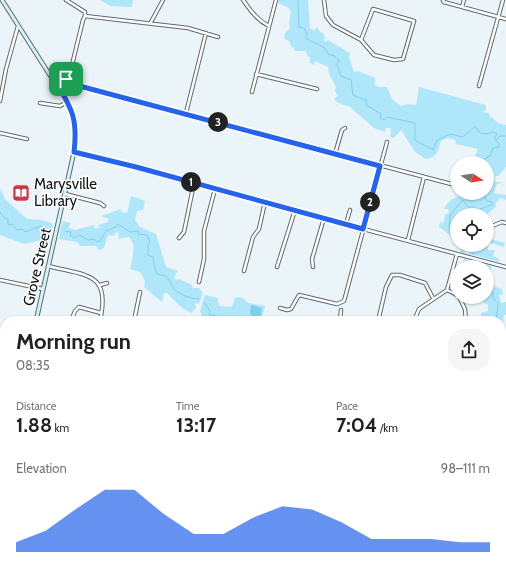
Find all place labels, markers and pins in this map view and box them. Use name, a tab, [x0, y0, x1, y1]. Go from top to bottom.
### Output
pin	[49, 62, 83, 96]
pin: 3	[208, 112, 228, 132]
pin: 1	[181, 172, 201, 192]
place label: Marysville Library	[34, 175, 97, 210]
library icon: Marysville Library	[11, 183, 31, 203]
pin: 2	[360, 192, 380, 212]

